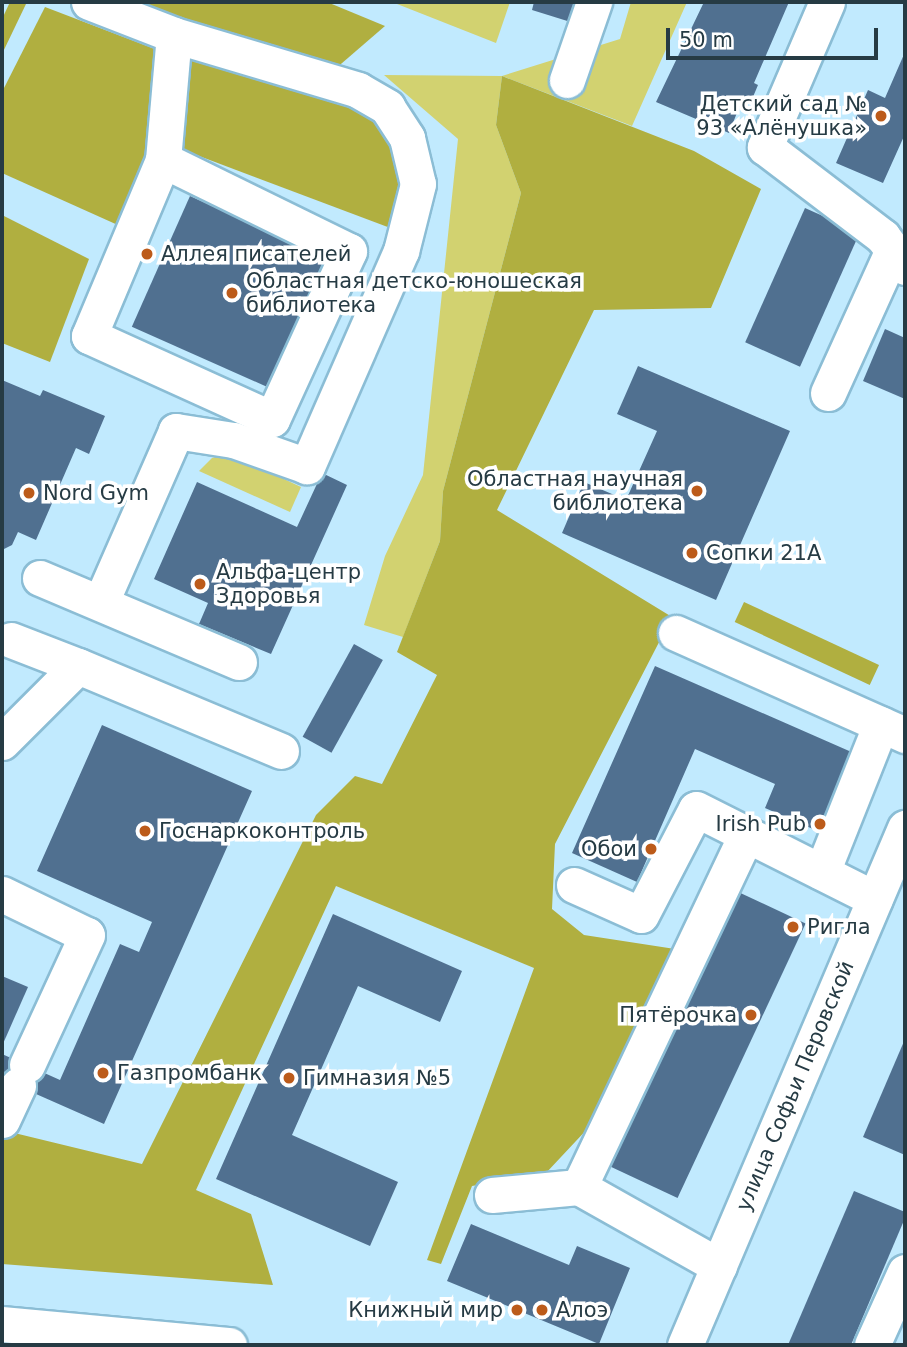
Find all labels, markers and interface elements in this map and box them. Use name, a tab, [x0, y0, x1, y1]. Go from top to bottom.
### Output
scale bar	[669, 14, 881, 58]
text: 50 m	[679, 28, 733, 52]
place label: Детский сад № 93 «Алёнушка»	[696, 91, 867, 141]
marker: Детский сад № 93 «Алёнушка»	[873, 108, 889, 124]
place label: Аллея писателей	[161, 241, 351, 267]
marker: Аллея писателей	[139, 246, 155, 262]
place label: Областная детско-юношеская библиотека	[246, 268, 582, 318]
marker: Областная детско-юношеская библиотека	[224, 285, 240, 301]
place label: Областная научная библиотека	[467, 466, 683, 516]
place label: Nord Gym	[43, 480, 149, 506]
marker: Областная научная библиотека	[689, 483, 705, 499]
marker: Nord Gym	[21, 485, 37, 501]
place label: Сопки 21А	[706, 540, 821, 566]
marker: Сопки 21А	[684, 545, 700, 561]
place label: Альфа-центр Здоровья	[216, 559, 361, 609]
marker: Альфа-центр Здоровья	[190, 574, 210, 594]
place label: Irish Pub	[715, 811, 806, 837]
marker: Irish Pub	[812, 816, 828, 832]
place label: Госнаркоконтроль	[159, 818, 365, 844]
marker: Госнаркоконтроль	[137, 823, 153, 839]
place label: Обои	[581, 836, 637, 862]
marker: Обои	[643, 841, 659, 857]
place label: Ригла	[807, 914, 871, 940]
marker: Ригла	[785, 919, 801, 935]
street label: улица Софьи Перовской	[731, 957, 859, 1215]
place label: Пятёрочка	[619, 1002, 737, 1028]
marker: Пятёрочка	[743, 1007, 759, 1023]
place label: Газпромбанк	[117, 1060, 262, 1086]
marker: Газпромбанк	[95, 1065, 111, 1081]
place label: Гимназия №5	[303, 1065, 451, 1091]
marker: Гимназия №5	[281, 1070, 297, 1086]
place label: Книжный мир	[348, 1297, 503, 1323]
place label: Алоэ	[556, 1297, 608, 1323]
marker: Книжный мир	[509, 1302, 525, 1318]
marker: Алоэ	[534, 1302, 550, 1318]

